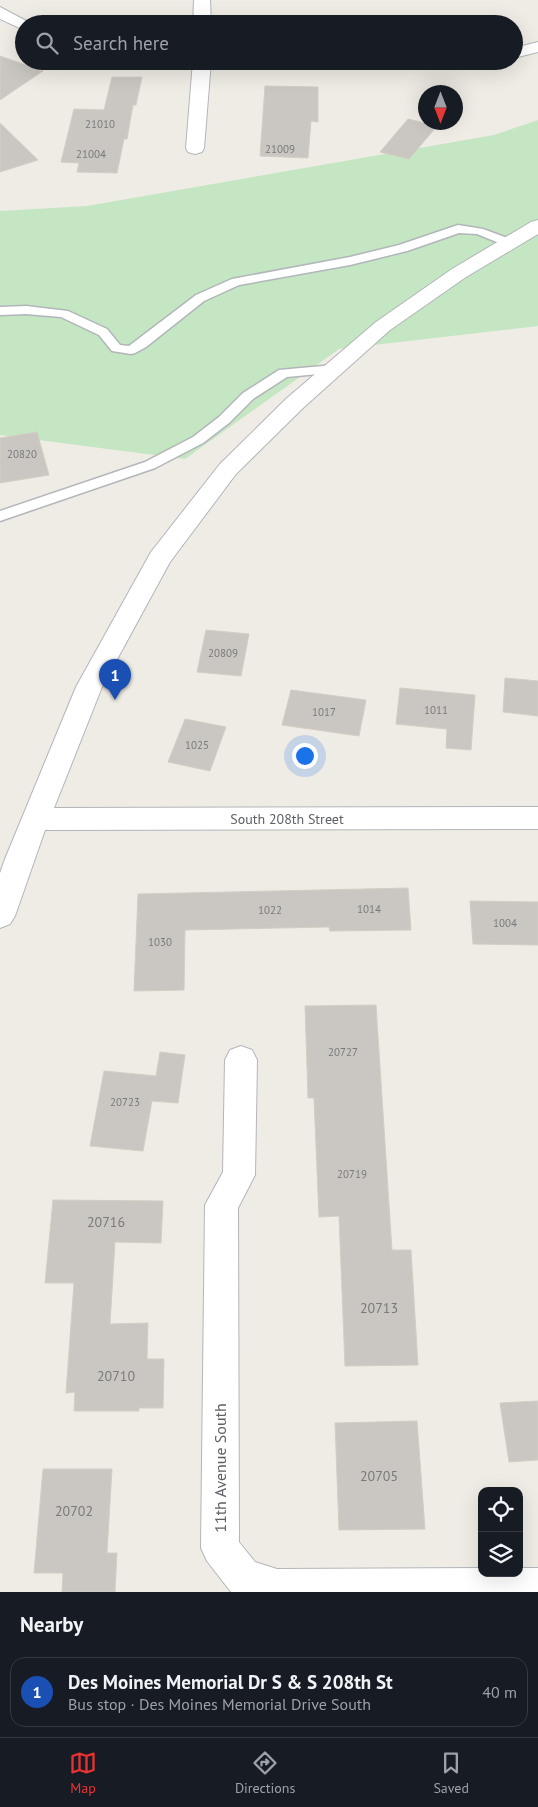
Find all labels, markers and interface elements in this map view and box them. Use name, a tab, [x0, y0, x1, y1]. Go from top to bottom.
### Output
search box	[15, 15, 523, 70]
icon: search	[33, 29, 61, 57]
text: Search here	[73, 31, 169, 55]
north arrow	[418, 85, 463, 130]
house number: 21010	[85, 117, 115, 131]
house number: 21009	[265, 142, 295, 156]
house number: 21004	[76, 147, 106, 161]
house number: 20820	[7, 447, 37, 461]
house number: 20809	[208, 646, 238, 660]
pin: 1	[99, 659, 131, 700]
house number: 1011	[424, 703, 448, 717]
house number: 1017	[312, 705, 336, 719]
house number: 1025	[185, 738, 209, 752]
your location	[292, 743, 318, 769]
street label: South 208th Street	[230, 810, 344, 828]
house number: 1014	[357, 902, 381, 916]
house number: 1022	[258, 903, 282, 917]
house number: 1004	[493, 916, 517, 930]
house number: 1030	[148, 935, 172, 949]
house number: 20727	[328, 1045, 358, 1059]
house number: 20723	[110, 1095, 140, 1109]
house number: 20719	[337, 1167, 367, 1181]
house number: 20716	[87, 1213, 125, 1231]
house number: 20713	[360, 1299, 398, 1317]
house number: 20710	[97, 1367, 135, 1385]
street label: 11th Avenue South	[210, 1403, 230, 1533]
house number: 20705	[360, 1467, 398, 1485]
map controls	[478, 1487, 523, 1577]
button: locate	[478, 1487, 523, 1532]
house number: 20702	[55, 1502, 93, 1520]
button: layers	[478, 1532, 523, 1577]
text: Nearby	[20, 1611, 83, 1638]
text: Des Moines Memorial Dr S & S 208th St	[68, 1670, 393, 1694]
text: 1	[32, 1682, 42, 1702]
text: 40 m	[482, 1682, 517, 1702]
text: Bus stop · Des Moines Memorial Drive South	[68, 1694, 371, 1714]
tab: Map	[69, 1749, 97, 1797]
tab: Directions	[235, 1749, 295, 1797]
tab: Saved	[433, 1749, 469, 1797]

